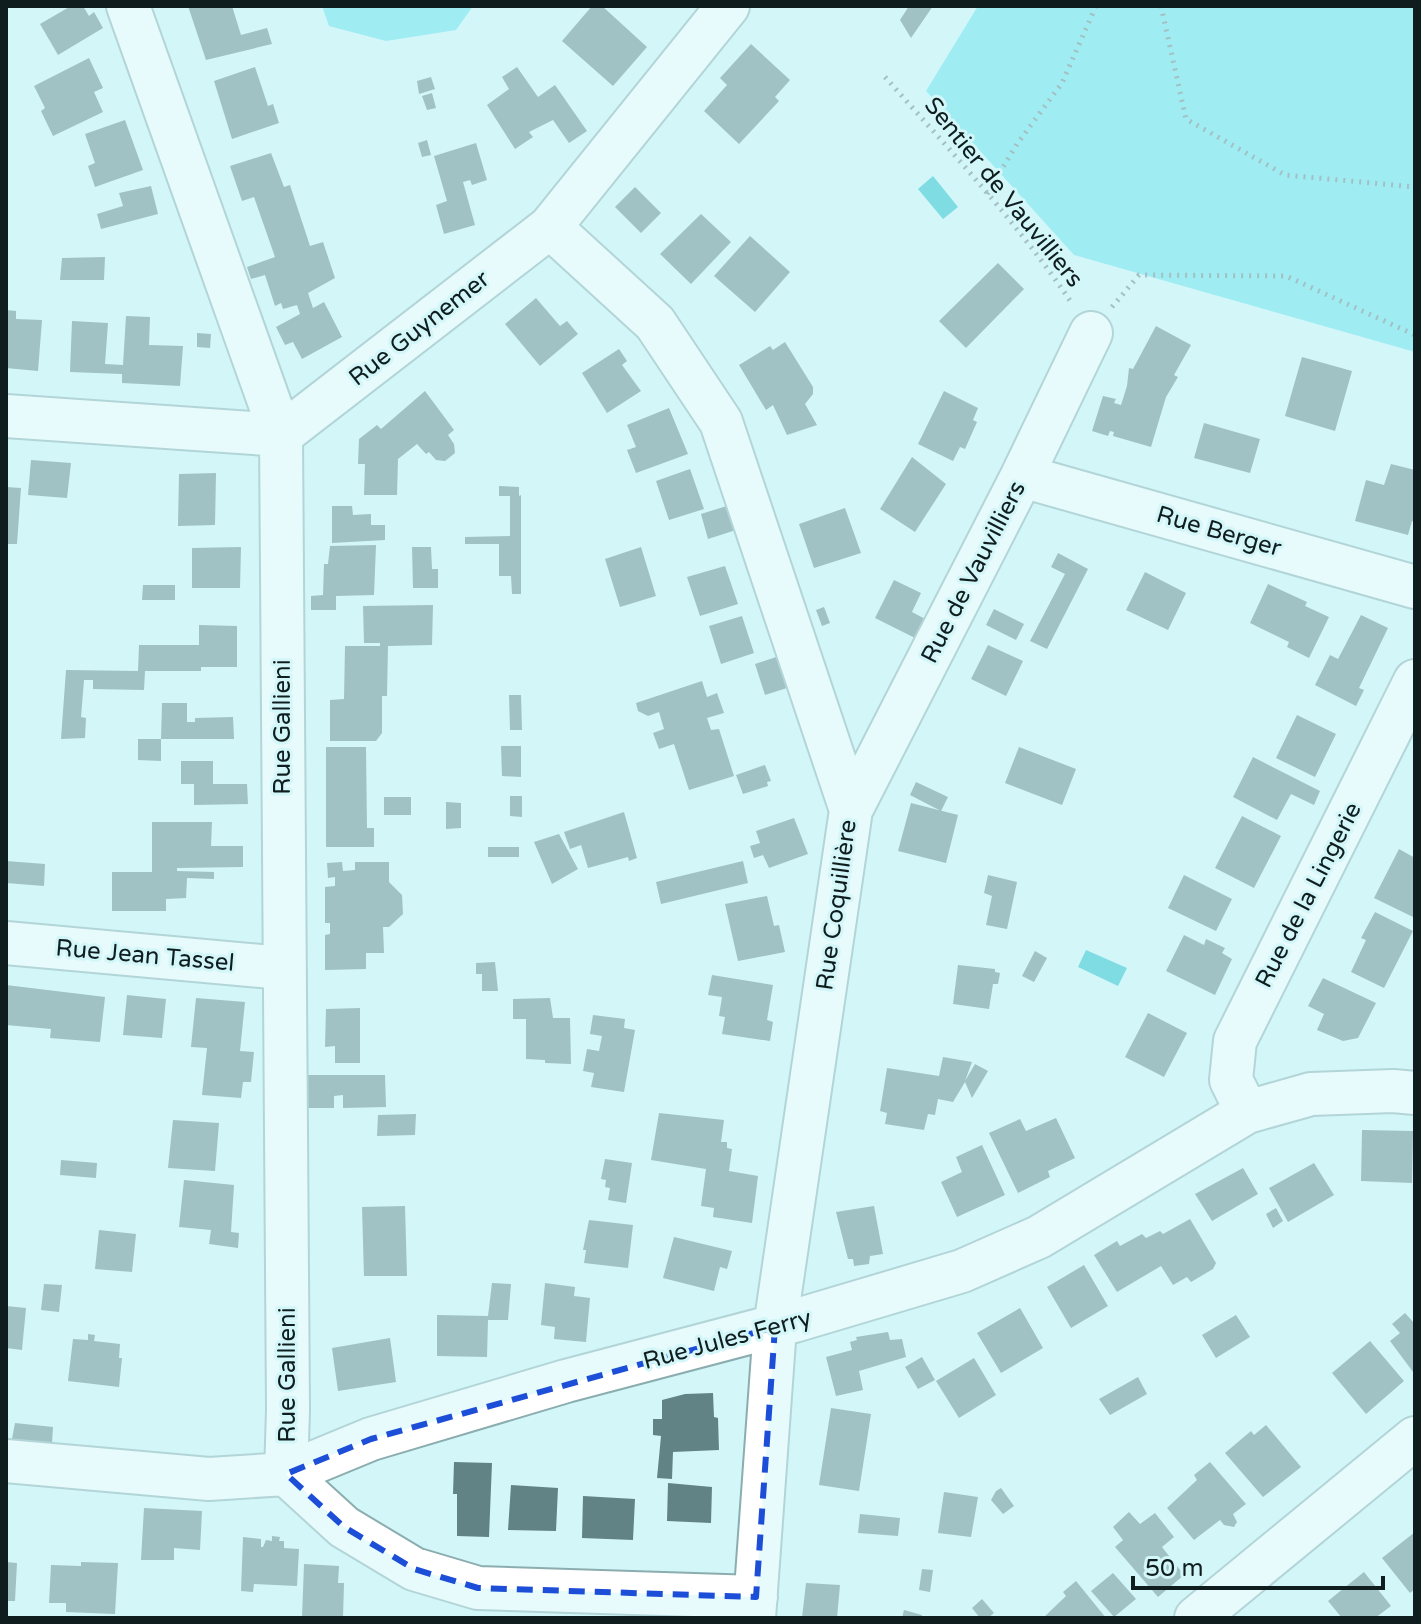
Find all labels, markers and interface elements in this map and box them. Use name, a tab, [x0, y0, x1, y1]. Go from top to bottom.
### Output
street label: Sentier de Vauvilliers	[918, 91, 1089, 293]
street label: Rue Guynemer	[343, 264, 496, 392]
street label: Rue de Vauvilliers	[915, 476, 1032, 668]
street label: Rue Berger	[1153, 500, 1285, 563]
street label: Rue Gallieni	[268, 659, 297, 795]
street label: Rue de la Lingerie	[1249, 798, 1368, 993]
street label: Rue Coquillière	[810, 818, 863, 992]
street label: Rue Jean Tassel	[54, 933, 236, 978]
street label: Rue Jules Ferry	[640, 1303, 815, 1376]
street label: Rue Gallieni	[273, 1307, 302, 1443]
scale bar	[1133, 1540, 1383, 1590]
text: 50 m	[1145, 1554, 1203, 1583]

